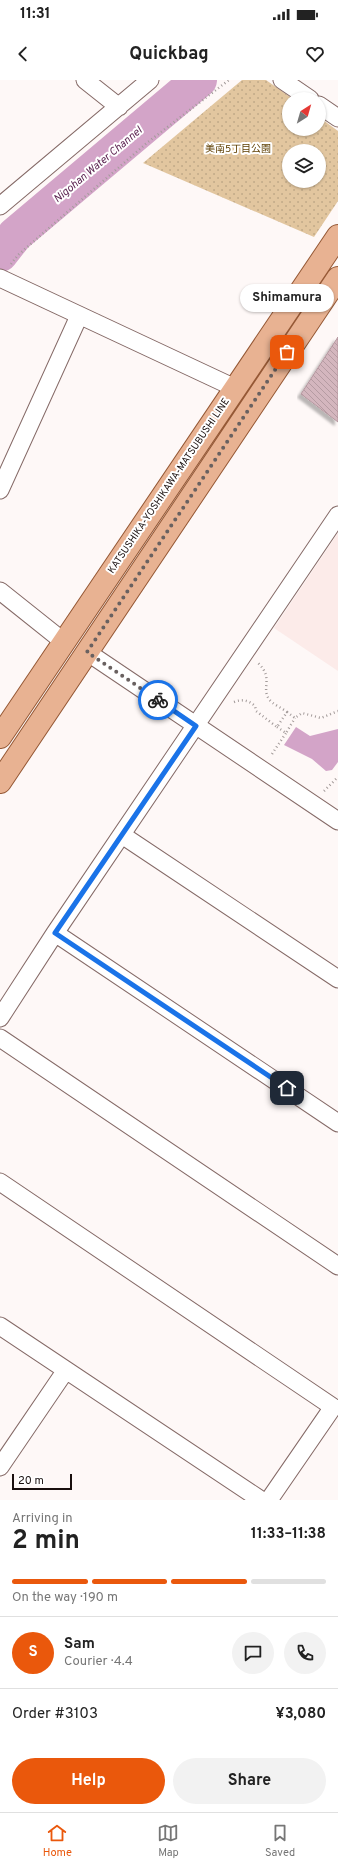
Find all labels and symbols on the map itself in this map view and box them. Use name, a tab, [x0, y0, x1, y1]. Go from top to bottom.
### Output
north arrow	[282, 92, 326, 136]
water label: Nigohan Water Channel	[51, 123, 146, 206]
park label: 美南5丁目公園	[205, 143, 271, 156]
callout: Shimamura	[240, 284, 334, 312]
pin	[270, 335, 304, 369]
street label: KATSUSHIKA-YOSHIKAWA-MATSUBUSHI LINE	[105, 396, 233, 576]
courier	[138, 680, 178, 720]
pin	[270, 1071, 304, 1105]
scale bar	[12, 1472, 72, 1491]

